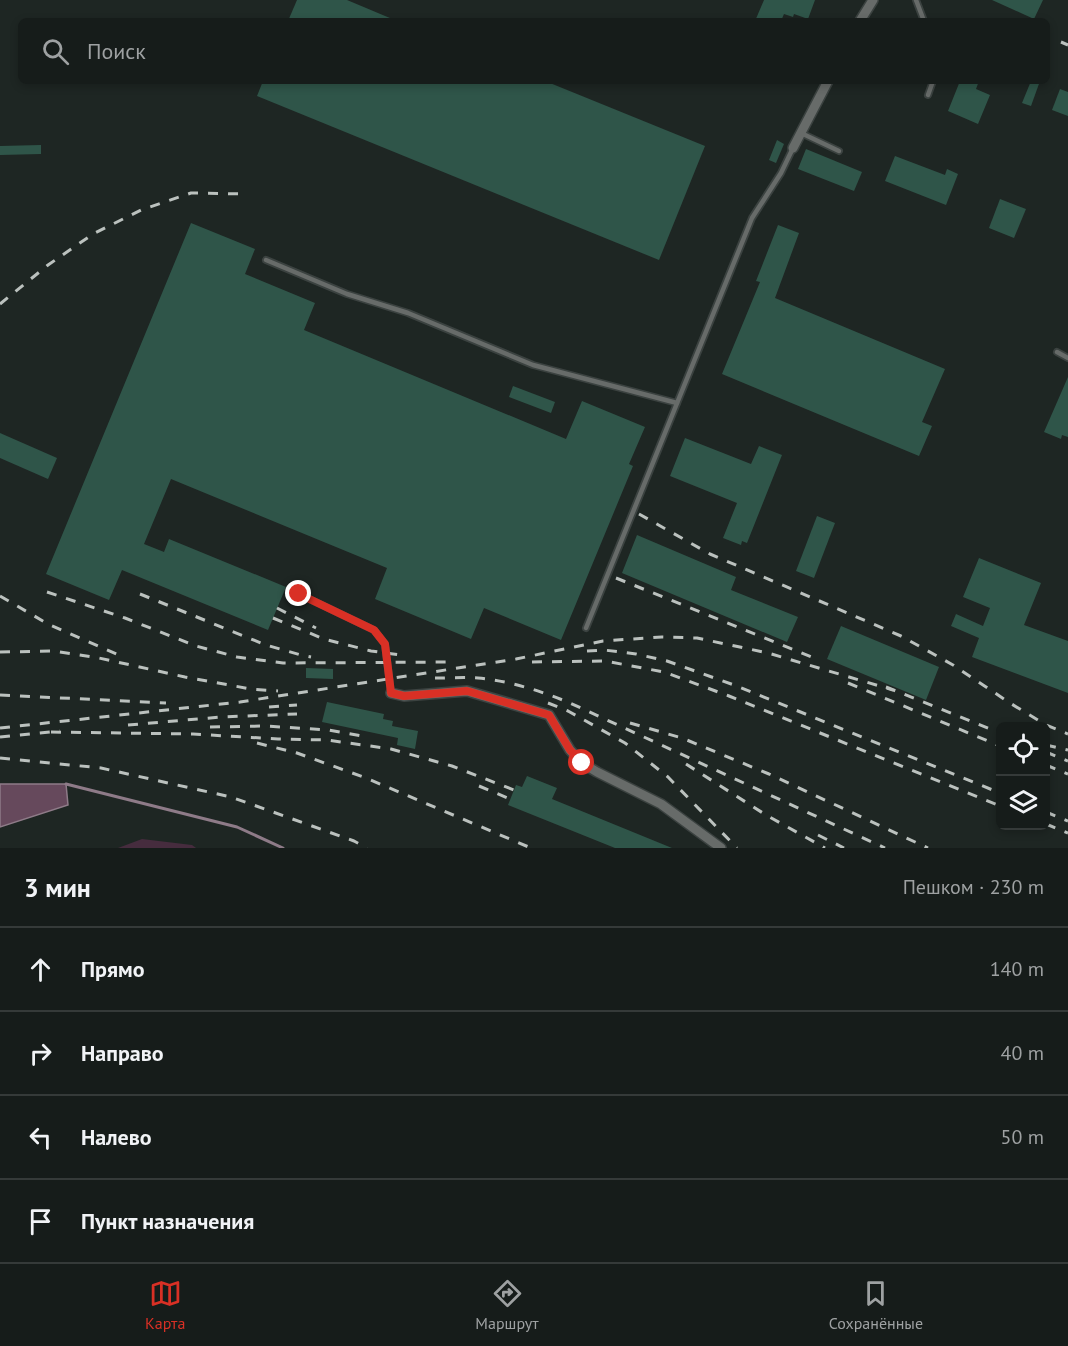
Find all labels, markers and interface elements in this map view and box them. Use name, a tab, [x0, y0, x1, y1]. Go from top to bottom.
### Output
search box	[18, 18, 1050, 84]
icon: search	[39, 35, 72, 68]
text: Поиск	[87, 37, 146, 65]
route end	[285, 580, 311, 606]
map controls	[996, 722, 1050, 830]
button: locate	[996, 722, 1050, 776]
route start	[568, 749, 594, 775]
button: layers	[996, 776, 1050, 830]
text: 3 мин	[24, 871, 91, 904]
text: Пешком · 230 m	[903, 874, 1044, 900]
icon: ahead	[24, 953, 57, 986]
text: Прямо	[81, 955, 144, 983]
text: 140 m	[990, 956, 1044, 982]
icon: right	[24, 1037, 57, 1070]
text: Направо	[81, 1039, 164, 1067]
text: 40 m	[1001, 1040, 1044, 1066]
icon: left	[24, 1121, 57, 1154]
text: Налево	[81, 1123, 152, 1151]
text: 50 m	[1001, 1124, 1044, 1150]
icon: arrive	[24, 1205, 57, 1238]
text: Пункт назначения	[81, 1207, 254, 1235]
tab: Карта	[145, 1277, 185, 1333]
tab: Маршрут	[475, 1277, 539, 1333]
tab: Сохранённые	[829, 1277, 923, 1333]

